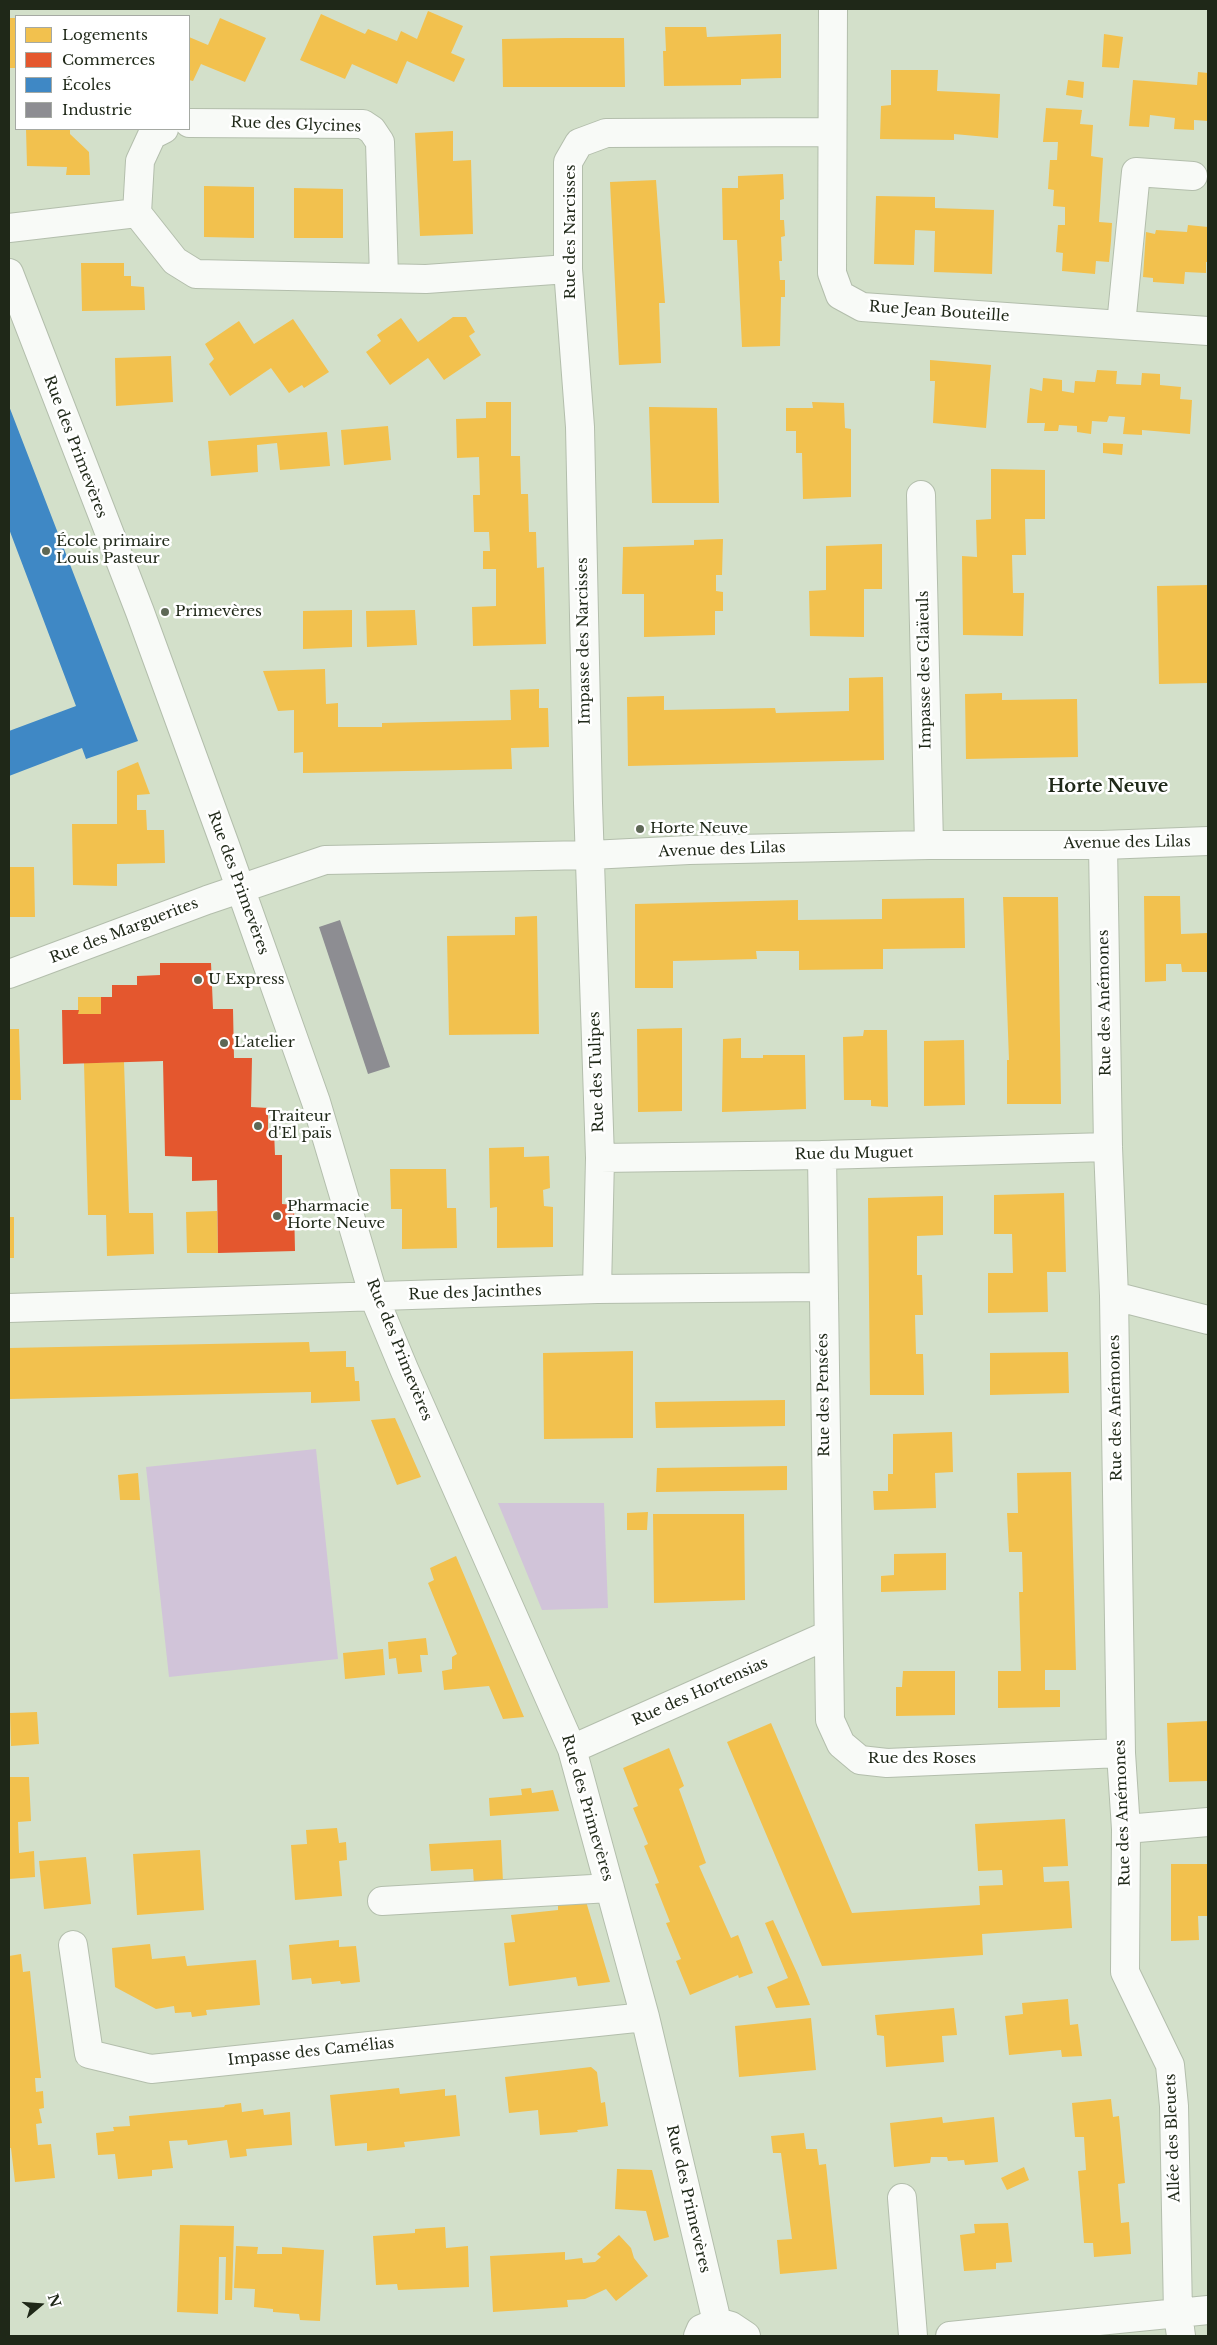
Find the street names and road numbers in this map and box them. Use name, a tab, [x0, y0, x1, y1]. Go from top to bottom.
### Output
street label: Rue des Glycines	[230, 114, 362, 136]
street label: Rue des Narcisses	[562, 164, 580, 300]
street label: Rue Jean Bouteille	[868, 298, 1010, 326]
street label: Rue des Primevères	[39, 373, 111, 521]
street label: Impasse des Narcisses	[574, 557, 594, 725]
street label: Impasse des Glaïeuls	[915, 590, 935, 750]
street label: Rue des Primevères	[204, 809, 272, 957]
street label: Avenue des Lilas	[1063, 833, 1191, 853]
street label: Avenue des Lilas	[658, 839, 786, 861]
street label: Rue des Marguerites	[47, 894, 201, 968]
street label: Rue des Anémones	[1095, 929, 1115, 1077]
street label: Rue des Tulipes	[586, 1011, 608, 1133]
street label: Rue du Muguet	[795, 1144, 913, 1164]
street label: Rue des Primevères	[362, 1276, 436, 1424]
street label: Rue des Jacinthes	[408, 1282, 542, 1304]
street label: Rue des Pensées	[814, 1333, 834, 1457]
street label: Rue des Anémones	[1106, 1334, 1126, 1482]
street label: Rue des Hortensias	[629, 1654, 771, 1730]
street label: Rue des Primevères	[557, 1733, 617, 1883]
street label: Rue des Anémones	[1111, 1739, 1135, 1887]
street label: Rue des Roses	[868, 1750, 976, 1768]
street label: Impasse des Camélias	[227, 2034, 395, 2070]
street label: Allée des Bleuets	[1162, 2073, 1184, 2203]
street label: Rue des Primevères	[662, 2123, 714, 2275]

